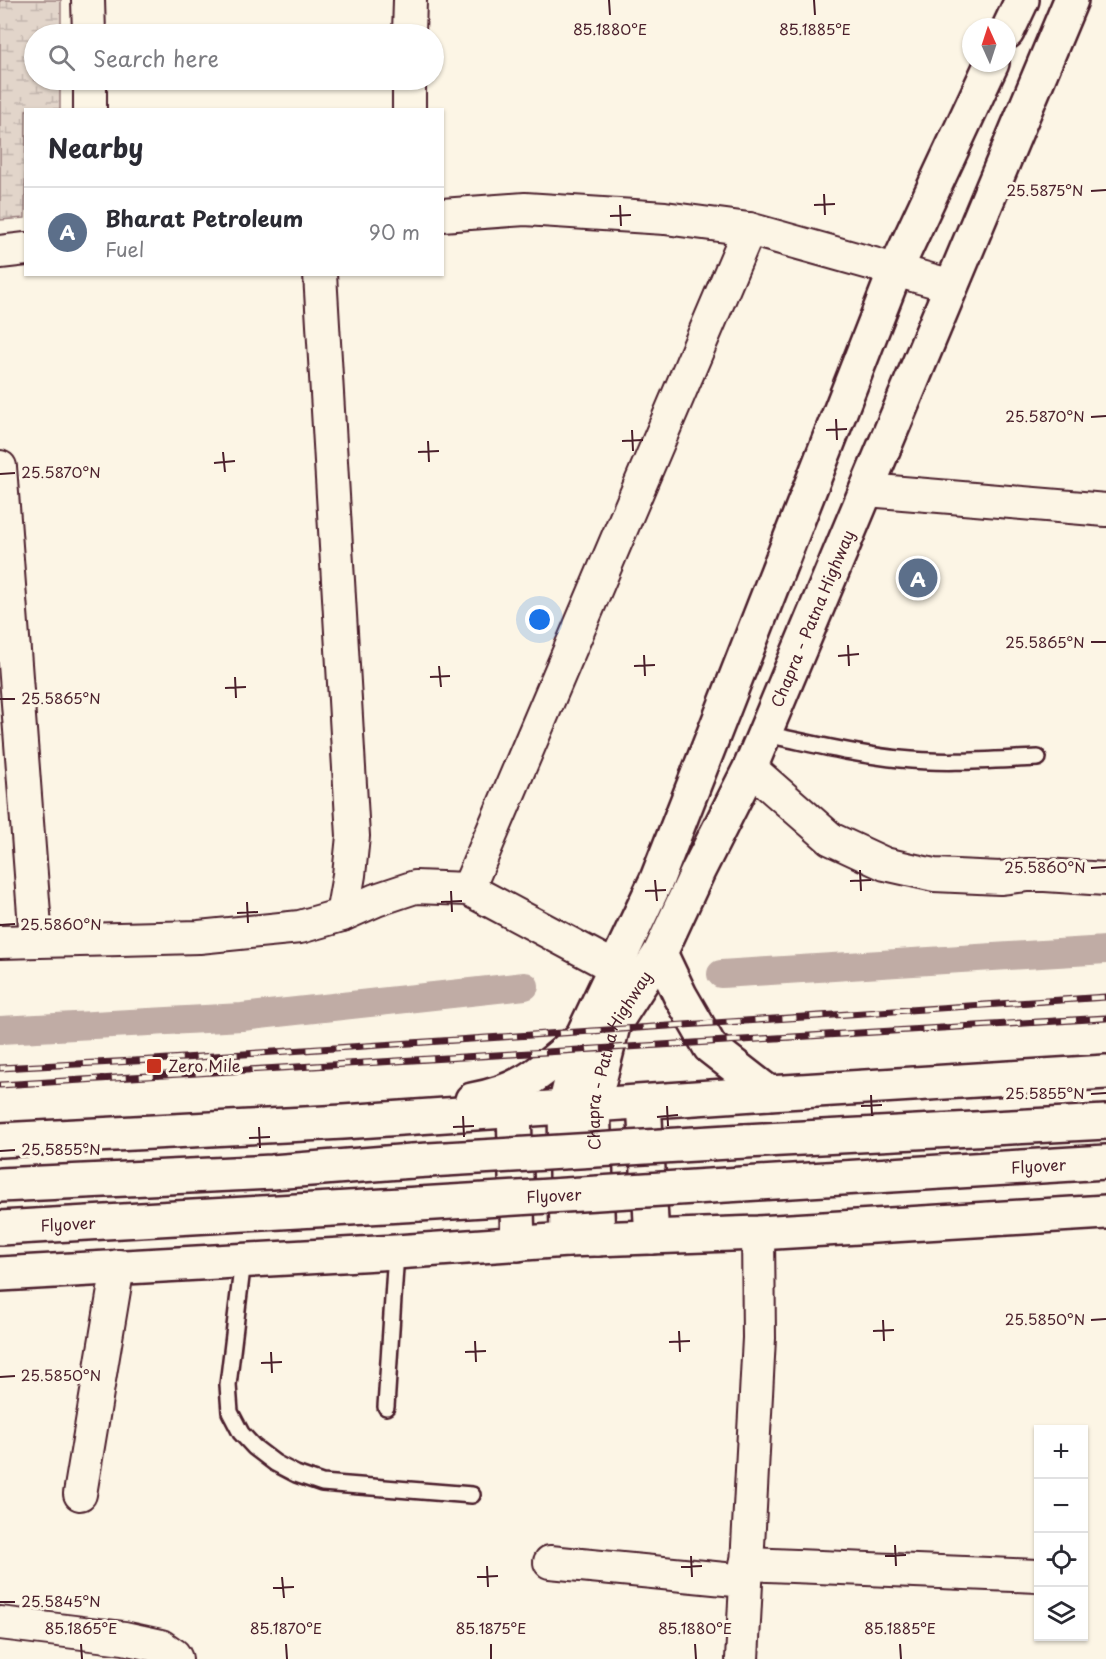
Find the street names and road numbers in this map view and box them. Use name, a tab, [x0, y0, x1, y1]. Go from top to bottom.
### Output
street label: Chapra - Patna Highway	[764, 526, 859, 711]
street label: Chapra - Patna Highway	[580, 966, 657, 1151]
street label: Flyover	[1010, 1151, 1067, 1179]
street label: Flyover	[525, 1181, 583, 1208]
street label: Flyover	[40, 1210, 97, 1237]

